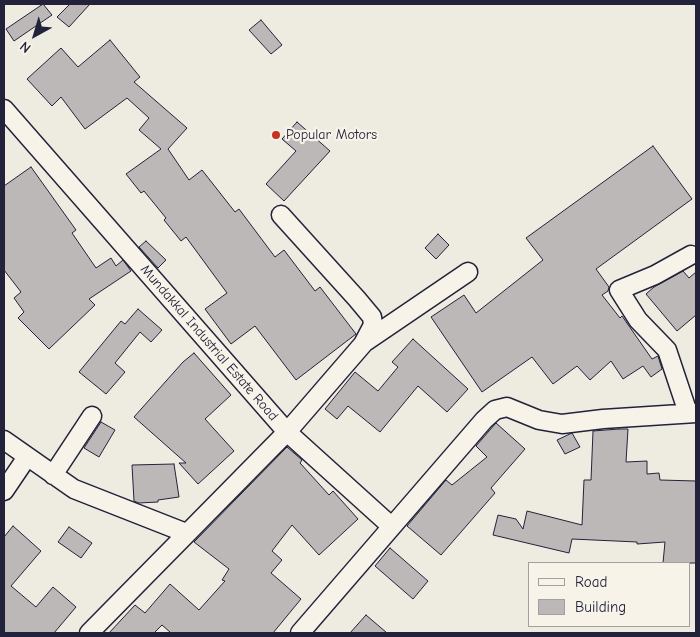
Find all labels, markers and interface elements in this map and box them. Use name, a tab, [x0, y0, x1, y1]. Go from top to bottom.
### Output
north arrow	[10, 10, 60, 60]
text: N	[16, 38, 34, 57]
place label: Popular Motors	[286, 127, 377, 143]
marker: Popular Motors	[270, 129, 282, 141]
street label: Mundakkal Industrial Estate Road	[137, 261, 281, 425]
legend	[528, 562, 690, 627]
text: Road	[575, 573, 607, 591]
text: Building	[575, 598, 626, 616]

